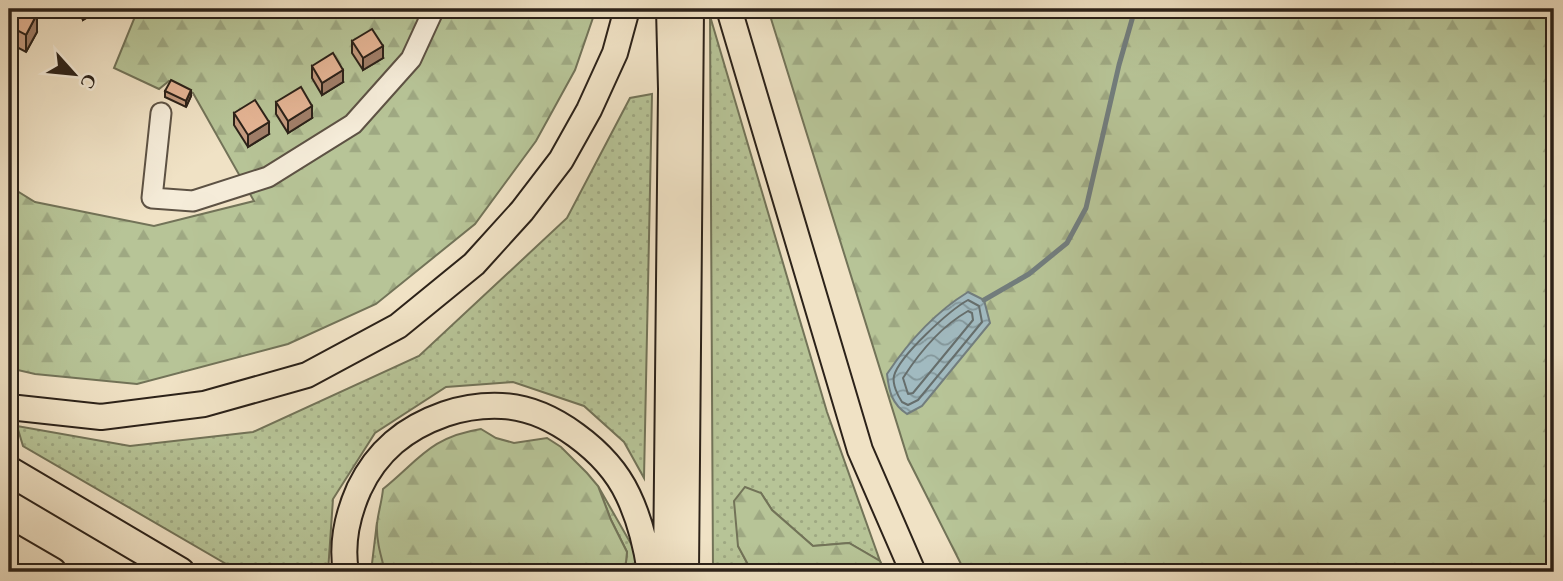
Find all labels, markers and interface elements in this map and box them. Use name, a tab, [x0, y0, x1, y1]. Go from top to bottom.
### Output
north arrow	[38, 38, 108, 108]
text: С	[75, 70, 103, 93]

